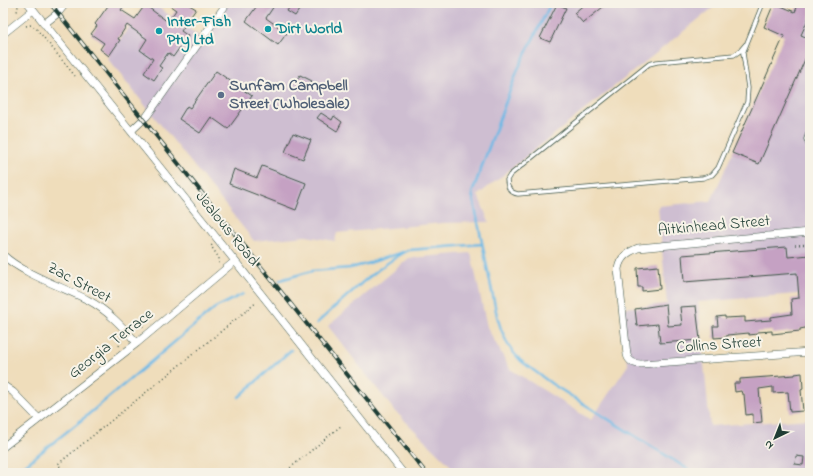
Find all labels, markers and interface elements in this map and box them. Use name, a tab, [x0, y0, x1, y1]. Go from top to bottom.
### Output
place label: Inter-Fish Pty Ltd	[167, 10, 232, 53]
place label: Dirt World	[275, 17, 342, 41]
marker: Dirt World	[263, 24, 273, 34]
marker: Inter-Fish Pty Ltd	[154, 26, 164, 36]
place label: Sunfam Campbell Street (Wholesale)	[229, 74, 349, 116]
marker: Sunfam Campbell Street (Wholesale)	[216, 90, 226, 100]
street label: Jealous Road	[189, 186, 265, 272]
street label: Aitkinhead Street	[657, 209, 772, 243]
street label: Zac Street	[43, 256, 116, 310]
street label: Georgia Terrace	[63, 303, 159, 385]
street label: Collins Street	[676, 330, 763, 360]
north arrow	[755, 418, 795, 458]
text: N	[761, 436, 777, 453]

